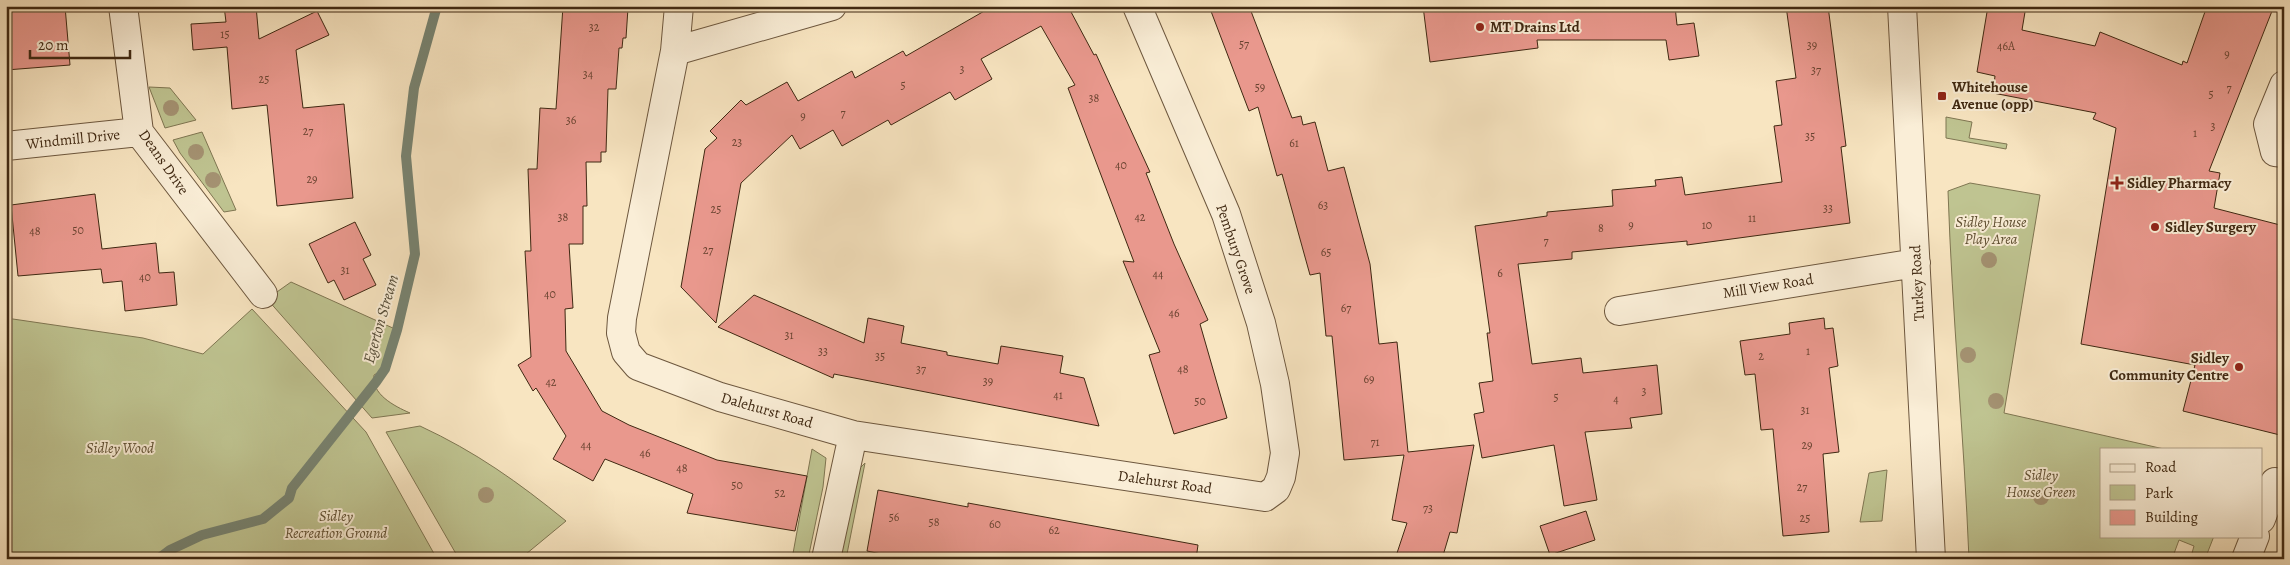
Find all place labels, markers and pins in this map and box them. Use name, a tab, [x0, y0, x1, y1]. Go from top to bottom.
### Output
place label: MT Drains Ltd	[1490, 17, 1581, 37]
marker: MT Drains Ltd	[1474, 21, 1486, 33]
place label: Whitehouse Avenue (opp)	[1951, 77, 2033, 114]
marker: Whitehouse Avenue (opp)	[1936, 90, 1948, 102]
place label: Sidley Pharmacy	[2127, 173, 2232, 193]
marker: Sidley Pharmacy	[2111, 177, 2123, 189]
place label: Sidley Surgery	[2165, 217, 2257, 237]
marker: Sidley Surgery	[2149, 221, 2161, 233]
place label: Sidley Community Centre	[2109, 348, 2230, 385]
marker: Sidley Community Centre	[2233, 361, 2245, 373]

